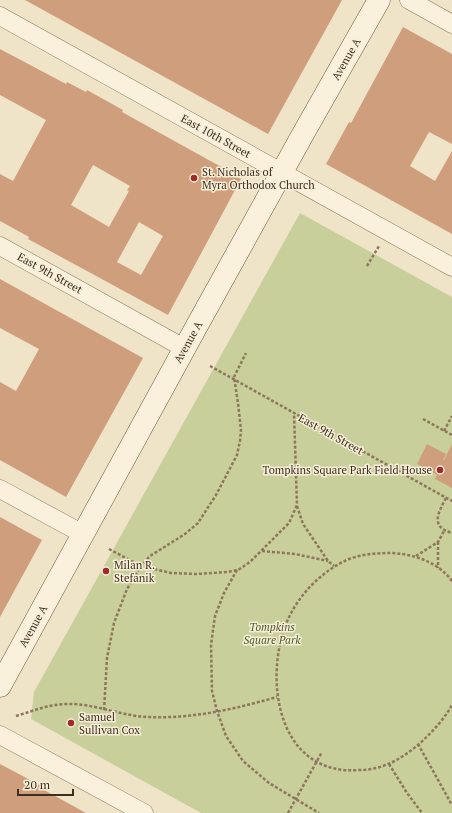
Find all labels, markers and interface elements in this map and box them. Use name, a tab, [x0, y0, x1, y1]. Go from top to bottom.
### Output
street label: Avenue A	[328, 35, 364, 82]
street label: East 10th Street	[179, 111, 253, 161]
place label: St. Nicholas of Myra Orthodox Church	[202, 165, 315, 192]
marker: St. Nicholas of Myra Orthodox Church	[189, 173, 199, 183]
street label: East 9th Street	[15, 249, 85, 297]
street label: Avenue A	[171, 318, 206, 366]
street label: East 9th Street	[296, 410, 366, 458]
place label: Tompkins Square Park Field House	[263, 463, 432, 477]
marker: Tompkins Square Park Field House	[435, 465, 445, 475]
place label: Milan R. Stefanik	[114, 558, 155, 585]
marker: Milan R. Stefanik	[101, 566, 111, 576]
street label: Avenue A	[16, 602, 51, 650]
park label: Tompkins Square Park	[244, 620, 301, 647]
place label: Samuel Sullivan Cox	[79, 710, 140, 737]
marker: Samuel Sullivan Cox	[66, 718, 76, 728]
scale bar	[18, 771, 73, 797]
text: 20 m	[24, 777, 51, 792]

